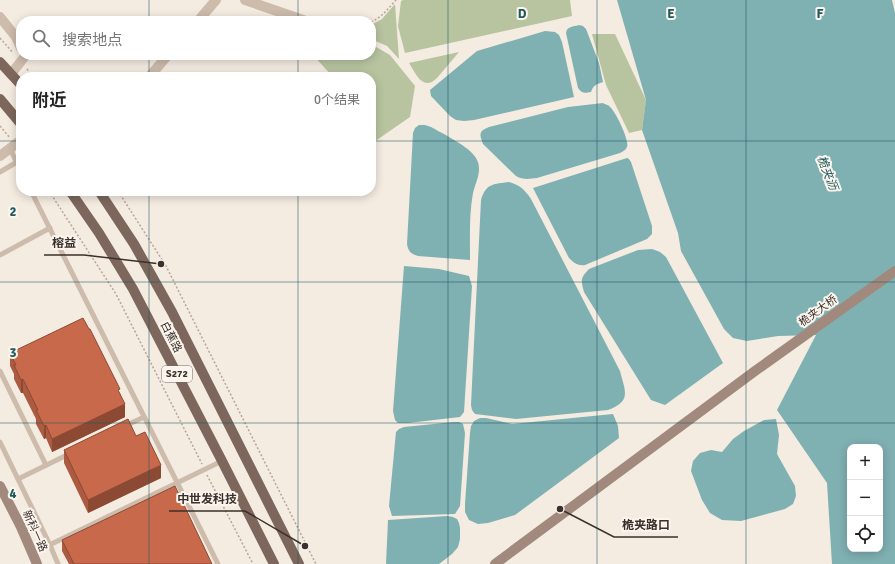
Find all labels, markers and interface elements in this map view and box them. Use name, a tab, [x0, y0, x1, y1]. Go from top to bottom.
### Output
text: D	[518, 6, 527, 22]
text: E	[667, 6, 675, 22]
text: F	[817, 6, 824, 22]
search box	[16, 16, 376, 60]
icon: search	[30, 27, 52, 49]
text: 搜索地点	[62, 31, 122, 49]
text: 附近	[32, 90, 66, 111]
text: 0个结果	[314, 92, 360, 108]
water label: 桅夹沥	[814, 154, 841, 194]
text: 2	[9, 204, 17, 220]
callout: 榕益	[44, 231, 84, 255]
text: 榕益	[52, 236, 76, 251]
street label: 桅夹大桥	[796, 293, 840, 329]
street label: 白蕉路	[158, 319, 184, 355]
text: 3	[9, 345, 17, 361]
road number: S272	[162, 366, 192, 382]
map controls	[847, 444, 883, 552]
button: +	[847, 444, 883, 480]
button: −	[847, 480, 883, 516]
text: 4	[9, 486, 17, 502]
callout: 中世发科技	[169, 487, 245, 511]
text: 中世发科技	[177, 492, 237, 507]
street label: 新科一路	[20, 508, 50, 554]
callout: 桅夹路口	[614, 513, 678, 537]
button: locate	[847, 516, 883, 552]
text: 桅夹路口	[622, 518, 670, 533]

